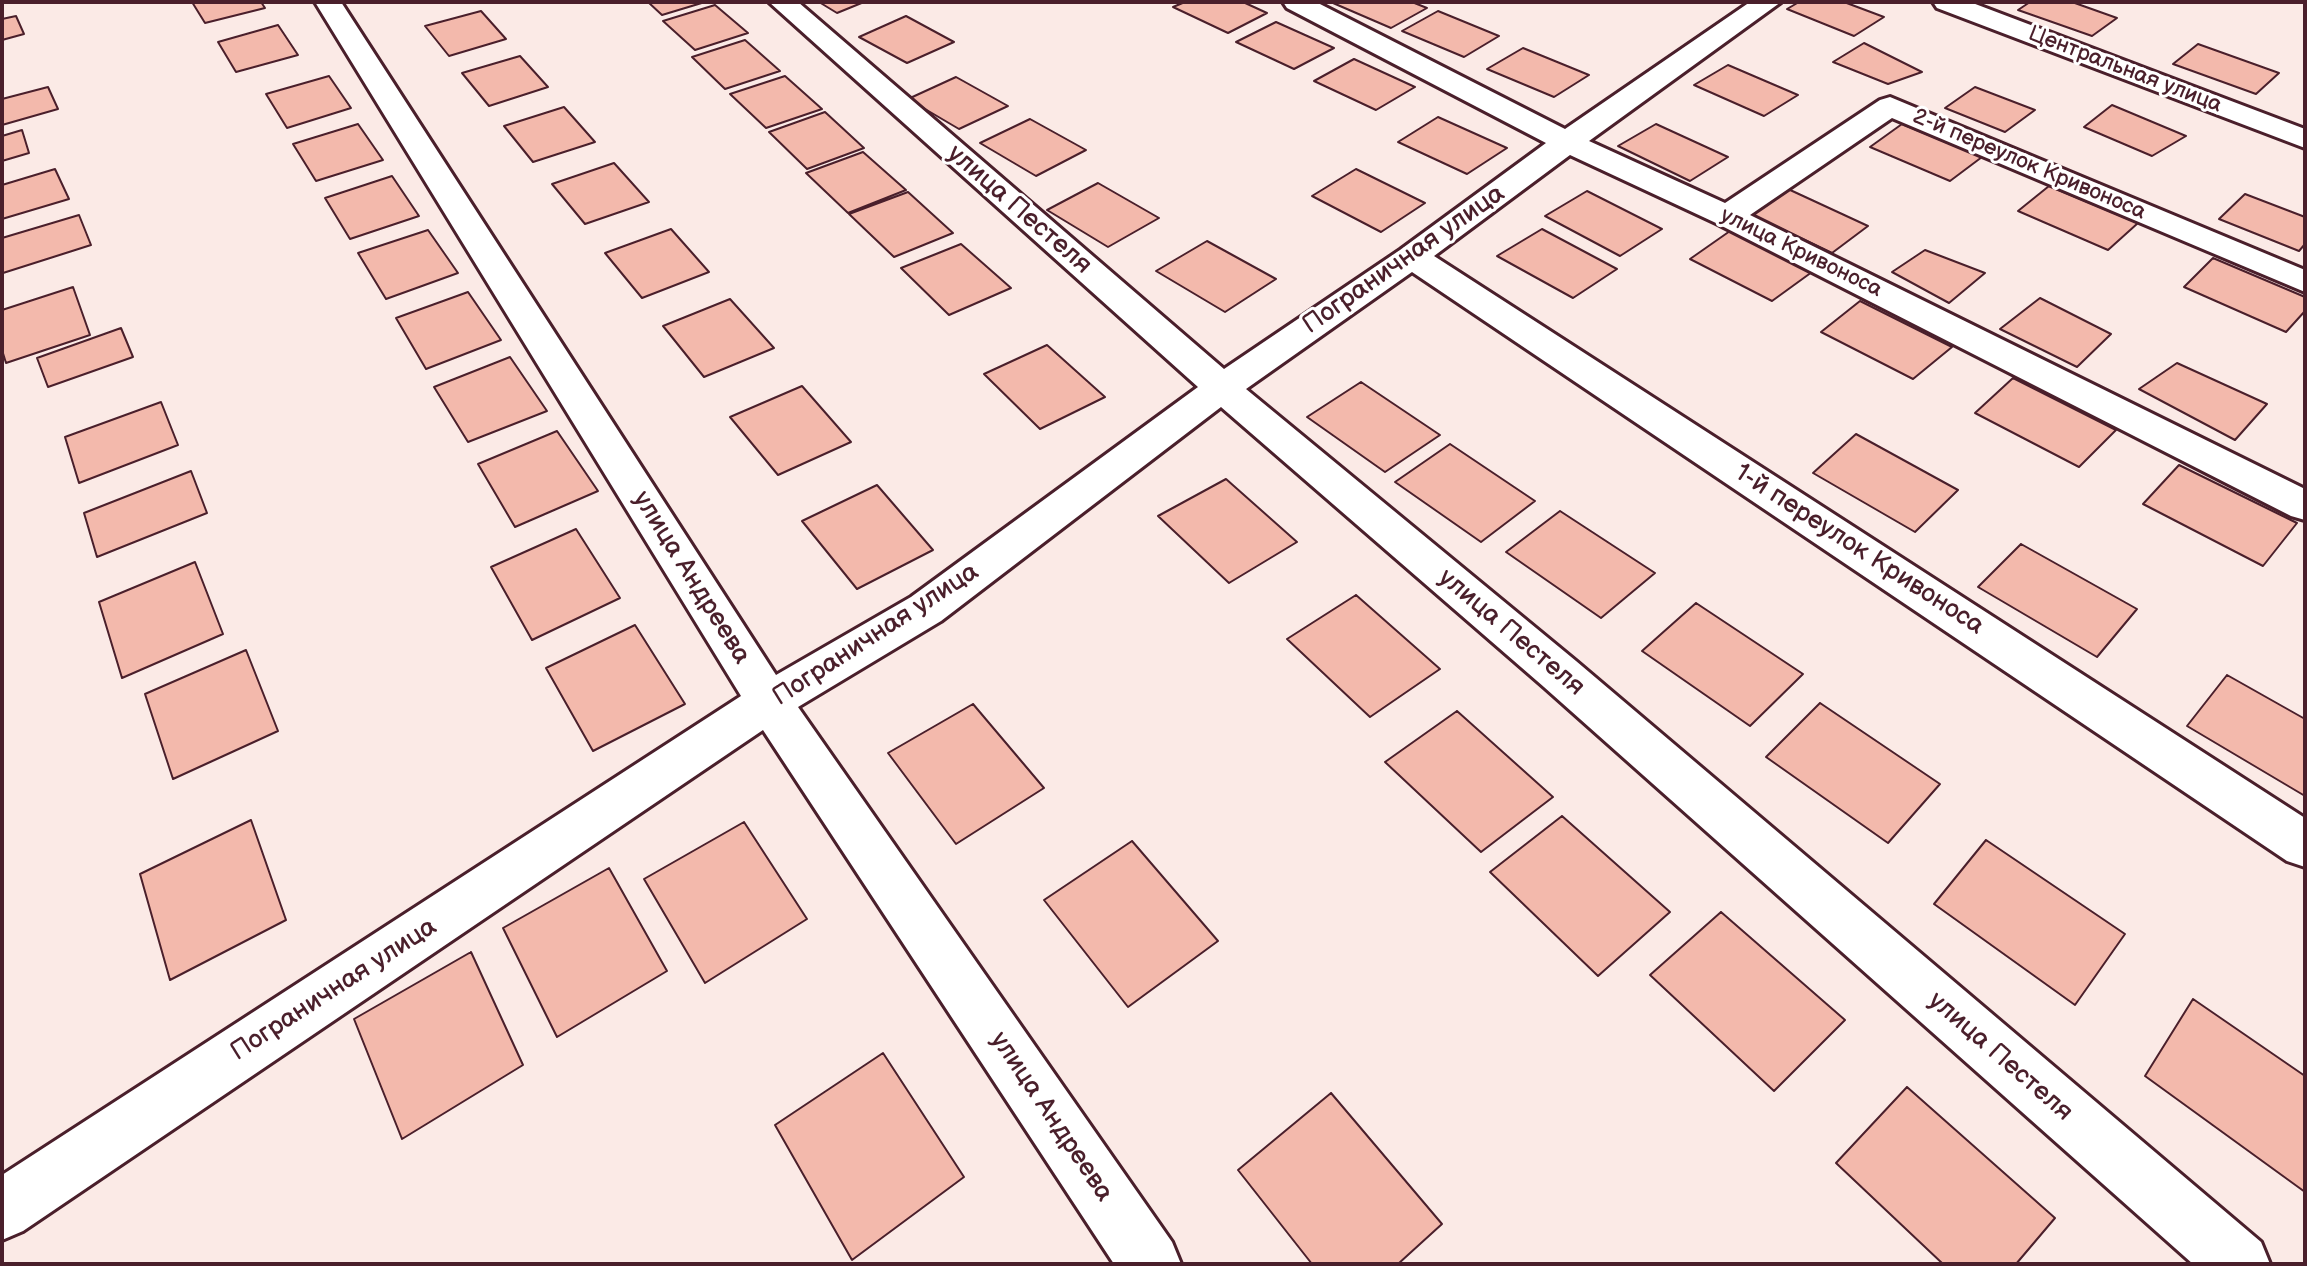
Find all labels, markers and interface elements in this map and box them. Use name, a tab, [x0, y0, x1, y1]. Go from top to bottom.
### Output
street label: Центральная улица	[2025, 21, 2225, 119]
street label: 2-й переулок Кривоноса	[1909, 104, 2149, 226]
street label: улица Пестеля	[940, 139, 1098, 281]
street label: Пограничная улица	[1297, 179, 1511, 341]
street label: улица Кривоноса	[1716, 202, 1886, 304]
street label: 1-й переулок Кривоноса	[1729, 458, 1989, 642]
street label: улица Андреева	[625, 486, 757, 670]
street label: Пограничная улица	[767, 557, 985, 713]
street label: улица Пестеля	[1431, 563, 1591, 703]
street label: Пограничная улица	[225, 912, 443, 1068]
street label: улица Пестеля	[1921, 986, 2079, 1128]
street label: улица Андреева	[983, 1026, 1119, 1208]

